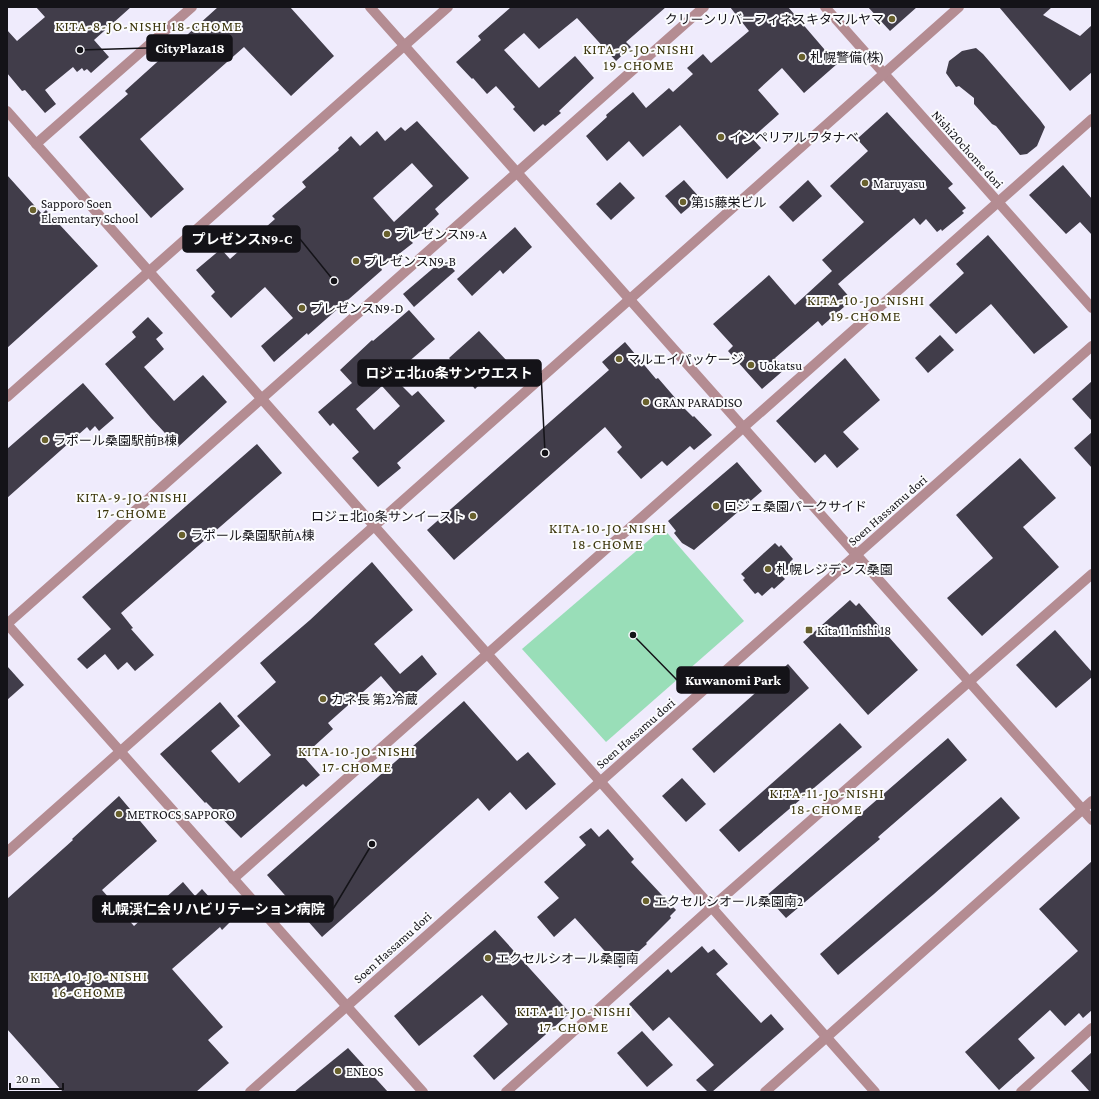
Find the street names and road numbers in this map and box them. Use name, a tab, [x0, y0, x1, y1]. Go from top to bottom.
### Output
street label: Nishi20chome dori	[929, 107, 1007, 192]
street label: Soen Hassamu dori	[845, 472, 930, 549]
street label: Soen Hassamu dori	[593, 695, 678, 772]
street label: Soen Hassamu dori	[350, 908, 435, 986]

